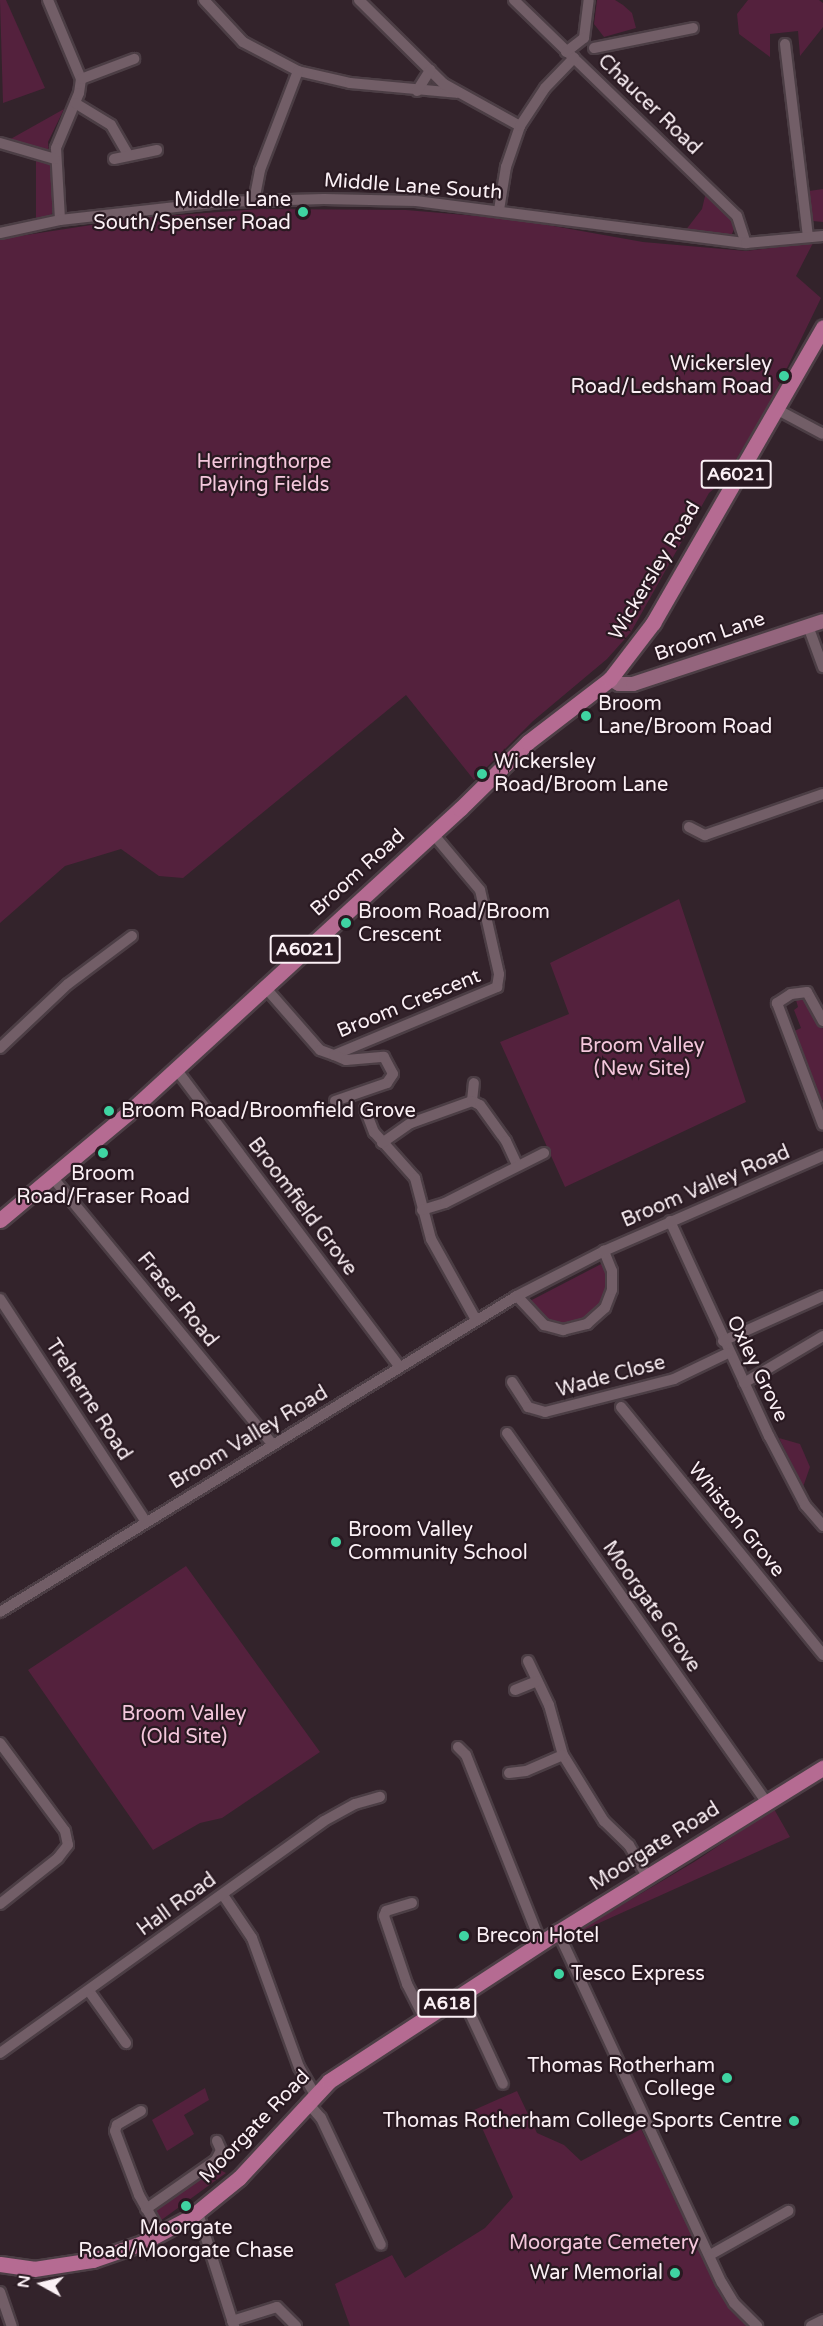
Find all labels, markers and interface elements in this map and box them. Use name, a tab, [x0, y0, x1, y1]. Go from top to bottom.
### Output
street label: Chaucer Road	[592, 50, 706, 160]
street label: Middle Lane South	[323, 169, 503, 205]
place label: Middle Lane South/Spenser Road	[93, 189, 291, 236]
marker: Middle Lane South/Spenser Road	[296, 205, 310, 219]
place label: Wickersley Road/Ledsham Road	[571, 352, 772, 399]
marker: Wickersley Road/Ledsham Road	[777, 369, 791, 383]
park label: Herringthorpe Playing Fields	[197, 450, 331, 497]
road number: A6021	[700, 459, 772, 489]
street label: Wickersley Road	[604, 497, 706, 645]
street label: Broom Lane	[652, 607, 768, 667]
place label: Broom Lane/Broom Road	[598, 692, 772, 739]
marker: Broom Lane/Broom Road	[579, 709, 593, 723]
place label: Wickersley Road/Broom Lane	[494, 750, 668, 797]
marker: Wickersley Road/Broom Lane	[475, 767, 489, 781]
street label: Broom Road	[306, 824, 410, 922]
place label: Broom Road/Broom Crescent	[358, 900, 550, 947]
marker: Broom Road/Broom Crescent	[339, 916, 353, 930]
road number: A6021	[269, 934, 341, 964]
street label: Broom Crescent	[334, 964, 484, 1044]
park label: Broom Valley (New Site)	[580, 1034, 704, 1081]
place label: Broom Road/Broomfield Grove	[121, 1099, 416, 1123]
marker: Broom Road/Broomfield Grove	[102, 1104, 116, 1118]
street label: Broomfield Grove	[242, 1133, 362, 1281]
street label: Broom Valley Road	[618, 1141, 794, 1233]
marker: Broom Road/Fraser Road	[96, 1146, 110, 1160]
place label: Broom Road/Fraser Road	[16, 1162, 190, 1209]
street label: Fraser Road	[132, 1248, 222, 1352]
street label: Oxley Grove	[721, 1312, 793, 1426]
street label: Treherne Road	[40, 1335, 136, 1465]
street label: Wade Close	[554, 1351, 668, 1403]
street label: Broom Valley Road	[166, 1381, 332, 1495]
street label: Whiston Grove	[683, 1458, 789, 1582]
place label: Broom Valley Community School	[348, 1518, 528, 1565]
marker: Broom Valley Community School	[329, 1535, 343, 1549]
street label: Moorgate Grove	[597, 1537, 705, 1677]
park label: Broom Valley (Old Site)	[122, 1703, 246, 1750]
street label: Moorgate Road	[586, 1797, 724, 1897]
street label: Hall Road	[133, 1868, 221, 1942]
place label: Brecon Hotel	[476, 1924, 599, 1948]
marker: Brecon Hotel	[457, 1929, 471, 1943]
place label: Tesco Express	[571, 1962, 705, 1986]
marker: Tesco Express	[552, 1967, 566, 1981]
road number: A618	[417, 1988, 477, 2018]
place label: Thomas Rotherham College	[527, 2054, 715, 2101]
street label: Moorgate Road	[195, 2065, 315, 2189]
marker: Thomas Rotherham College	[720, 2071, 734, 2085]
place label: Thomas Rotherham College Sports Centre	[383, 2109, 782, 2133]
marker: Thomas Rotherham College Sports Centre	[787, 2114, 801, 2128]
marker: Moorgate Road/Moorgate Chase	[179, 2199, 193, 2213]
place label: Moorgate Road/Moorgate Chase	[78, 2216, 294, 2263]
park label: Moorgate Cemetery	[509, 2231, 699, 2255]
north arrow	[12, 2254, 72, 2314]
place label: War Memorial	[530, 2261, 663, 2285]
marker: War Memorial	[668, 2266, 682, 2280]
text: N	[13, 2274, 35, 2289]

